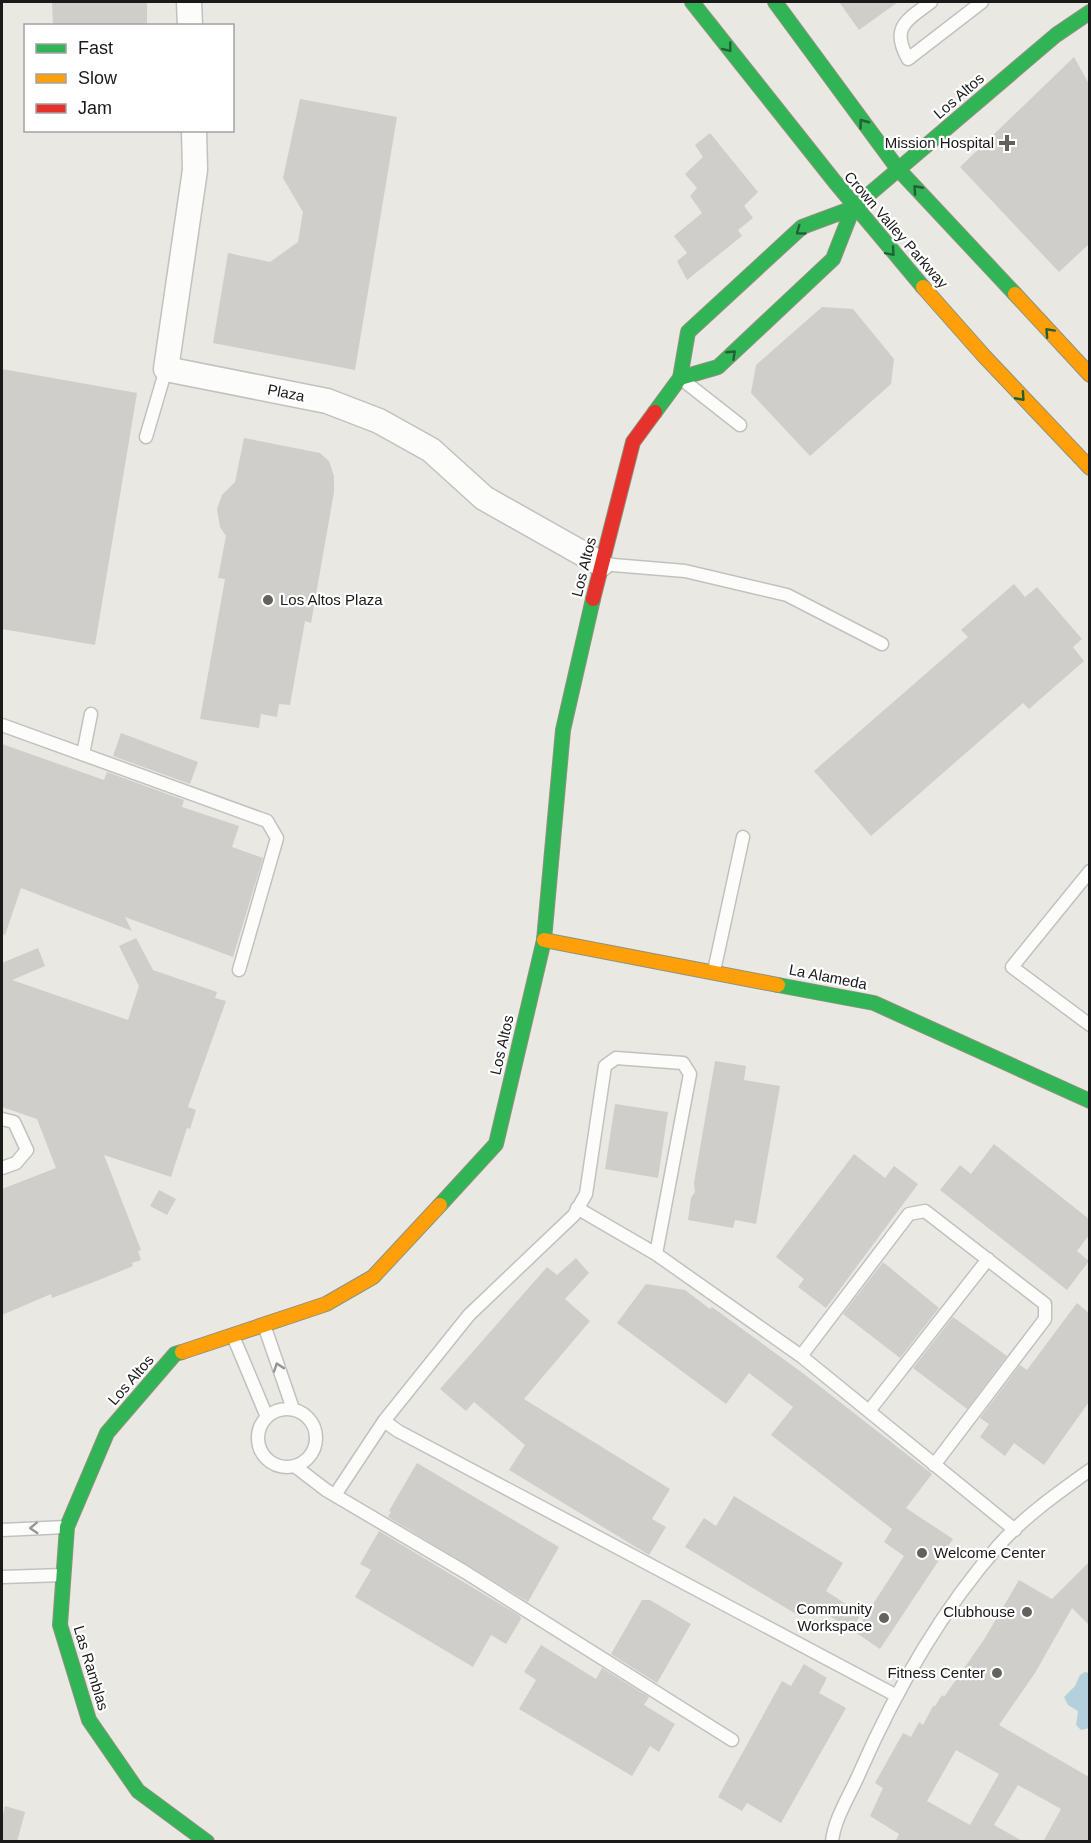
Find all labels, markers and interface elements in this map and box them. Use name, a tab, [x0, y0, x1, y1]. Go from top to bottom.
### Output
legend	[24, 24, 234, 132]
text: Fast	[78, 38, 113, 58]
one-way arrow	[720, 41, 731, 52]
text: Slow	[78, 68, 118, 88]
street label: Los Altos	[930, 69, 987, 122]
text: Jam	[78, 98, 112, 118]
one-way arrow	[860, 118, 871, 129]
place label: Mission Hospital	[885, 134, 994, 151]
marker: Mission Hospital	[998, 134, 1016, 152]
street label: Crown Valley Parkway	[841, 168, 952, 292]
one-way arrow	[913, 186, 924, 197]
one-way arrow	[795, 224, 806, 235]
one-way arrow	[884, 245, 895, 256]
one-way arrow	[1045, 329, 1056, 339]
one-way arrow	[725, 350, 736, 361]
street label: Plaza	[266, 381, 307, 405]
one-way arrow	[1014, 390, 1025, 401]
street label: Los Altos	[568, 535, 599, 598]
place label: Los Altos Plaza	[280, 591, 383, 608]
marker: Los Altos Plaza	[261, 593, 275, 607]
street label: La Alameda	[788, 961, 869, 993]
street label: Los Altos	[486, 1013, 517, 1076]
street label: Los Altos	[104, 1351, 157, 1408]
one-way arrow	[273, 1362, 286, 1373]
one-way arrow	[30, 1522, 39, 1535]
place label: Welcome Center	[934, 1544, 1045, 1561]
marker: Welcome Center	[915, 1546, 929, 1560]
place label: Community Workspace	[796, 1600, 872, 1634]
place label: Clubhouse	[943, 1603, 1015, 1620]
marker: Clubhouse	[1020, 1605, 1034, 1619]
marker: Community Workspace	[877, 1611, 891, 1625]
street label: Las Ramblas	[71, 1624, 112, 1712]
place label: Fitness Center	[887, 1664, 985, 1681]
marker: Fitness Center	[990, 1666, 1004, 1680]

